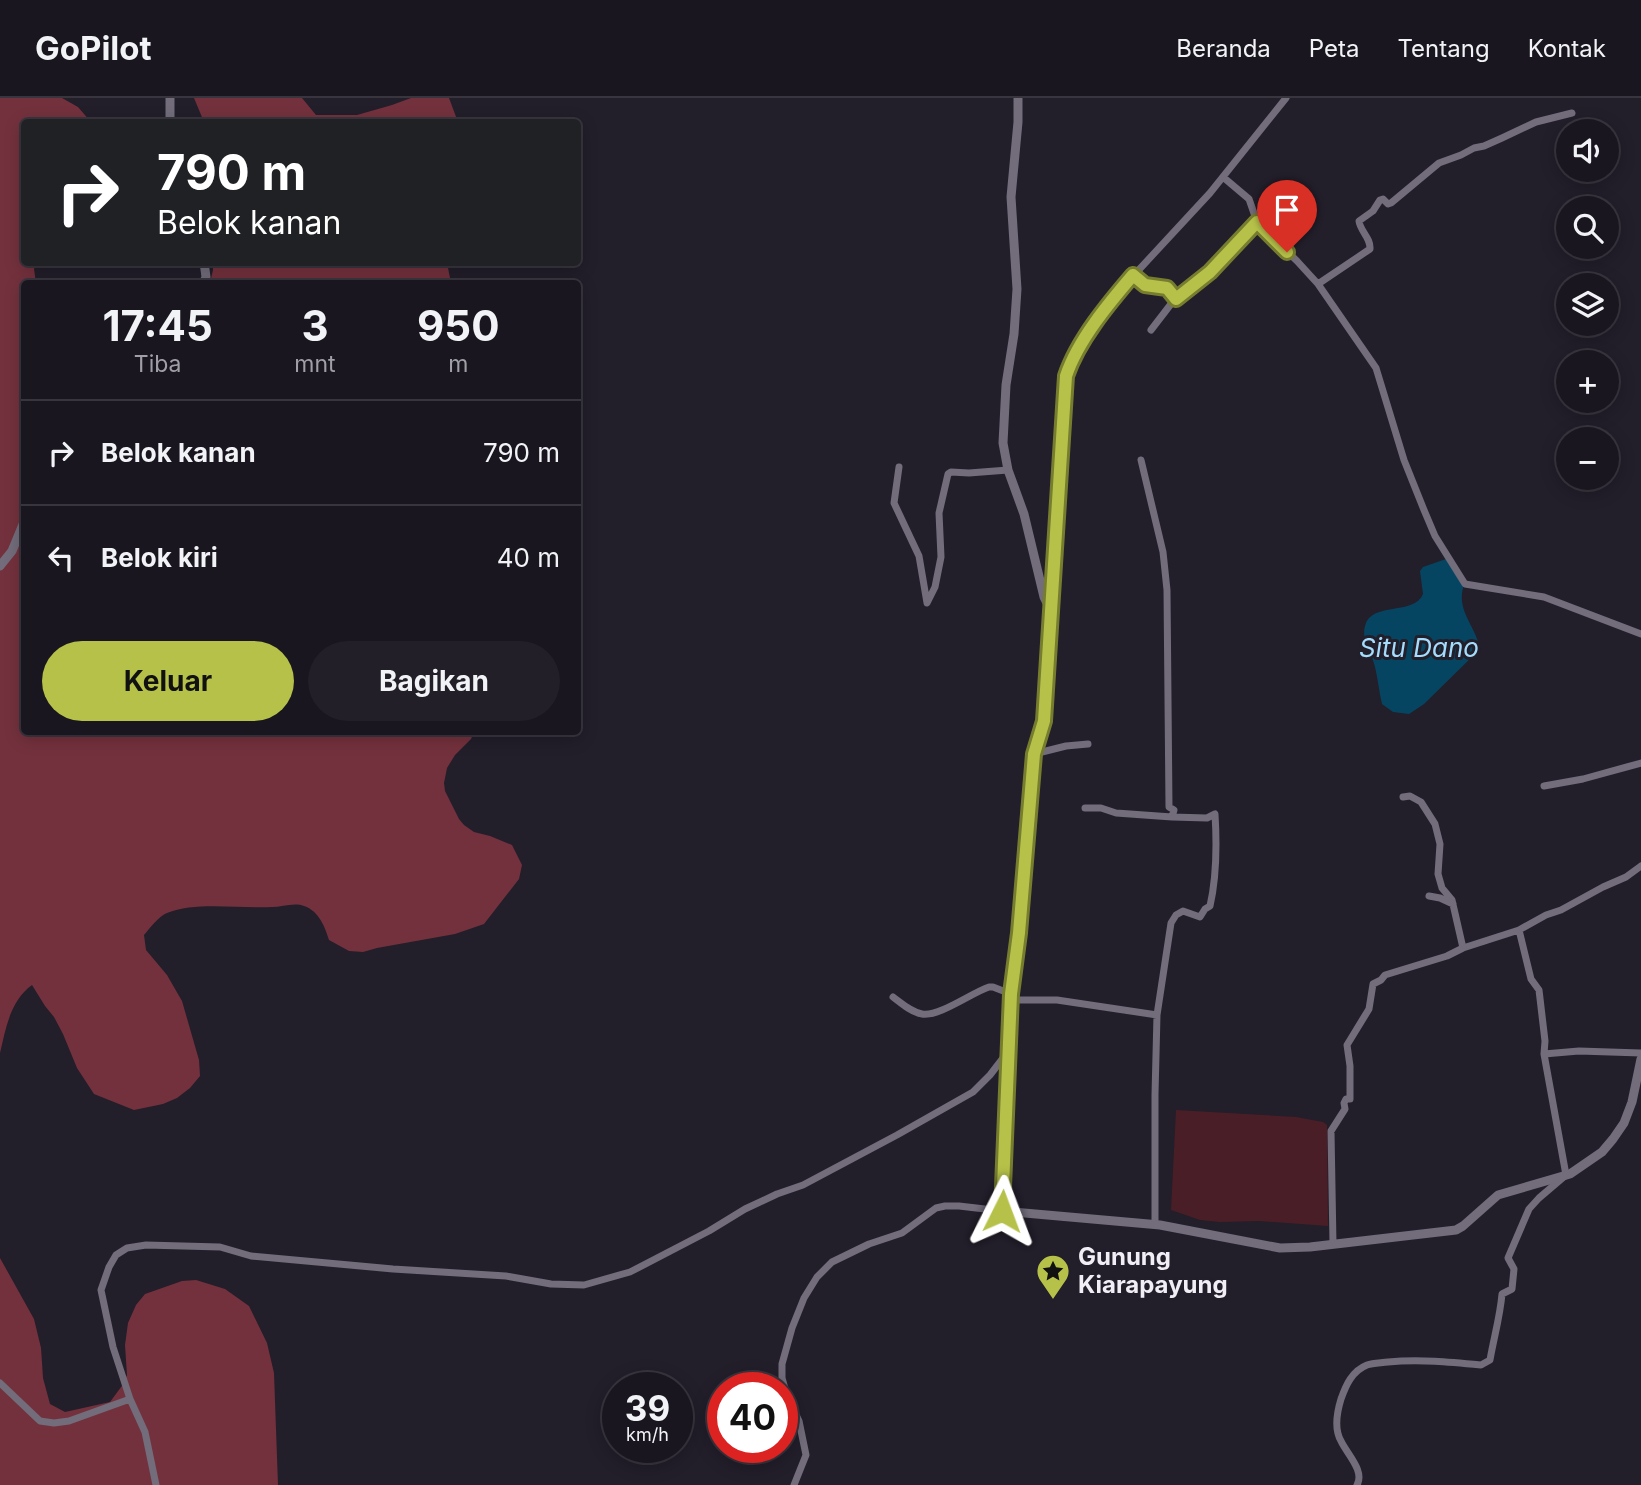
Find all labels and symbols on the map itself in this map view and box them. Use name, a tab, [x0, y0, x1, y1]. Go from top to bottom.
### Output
pin	[1257, 180, 1317, 252]
water label: Situ Dano	[1359, 632, 1479, 663]
position arrow	[965, 1174, 1039, 1248]
place label: Gunung Kiarapayung	[1078, 1242, 1228, 1299]
place icon: Gunung Kiarapayung	[1034, 1252, 1072, 1301]
speed limit sign: 40	[707, 1372, 798, 1463]

